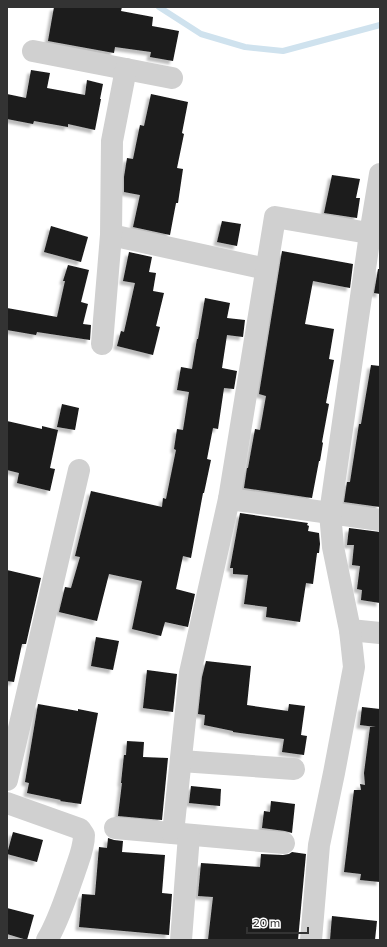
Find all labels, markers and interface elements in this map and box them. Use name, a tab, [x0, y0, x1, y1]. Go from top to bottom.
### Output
scale bar	[247, 909, 308, 935]
text: 20 m	[253, 915, 280, 929]

